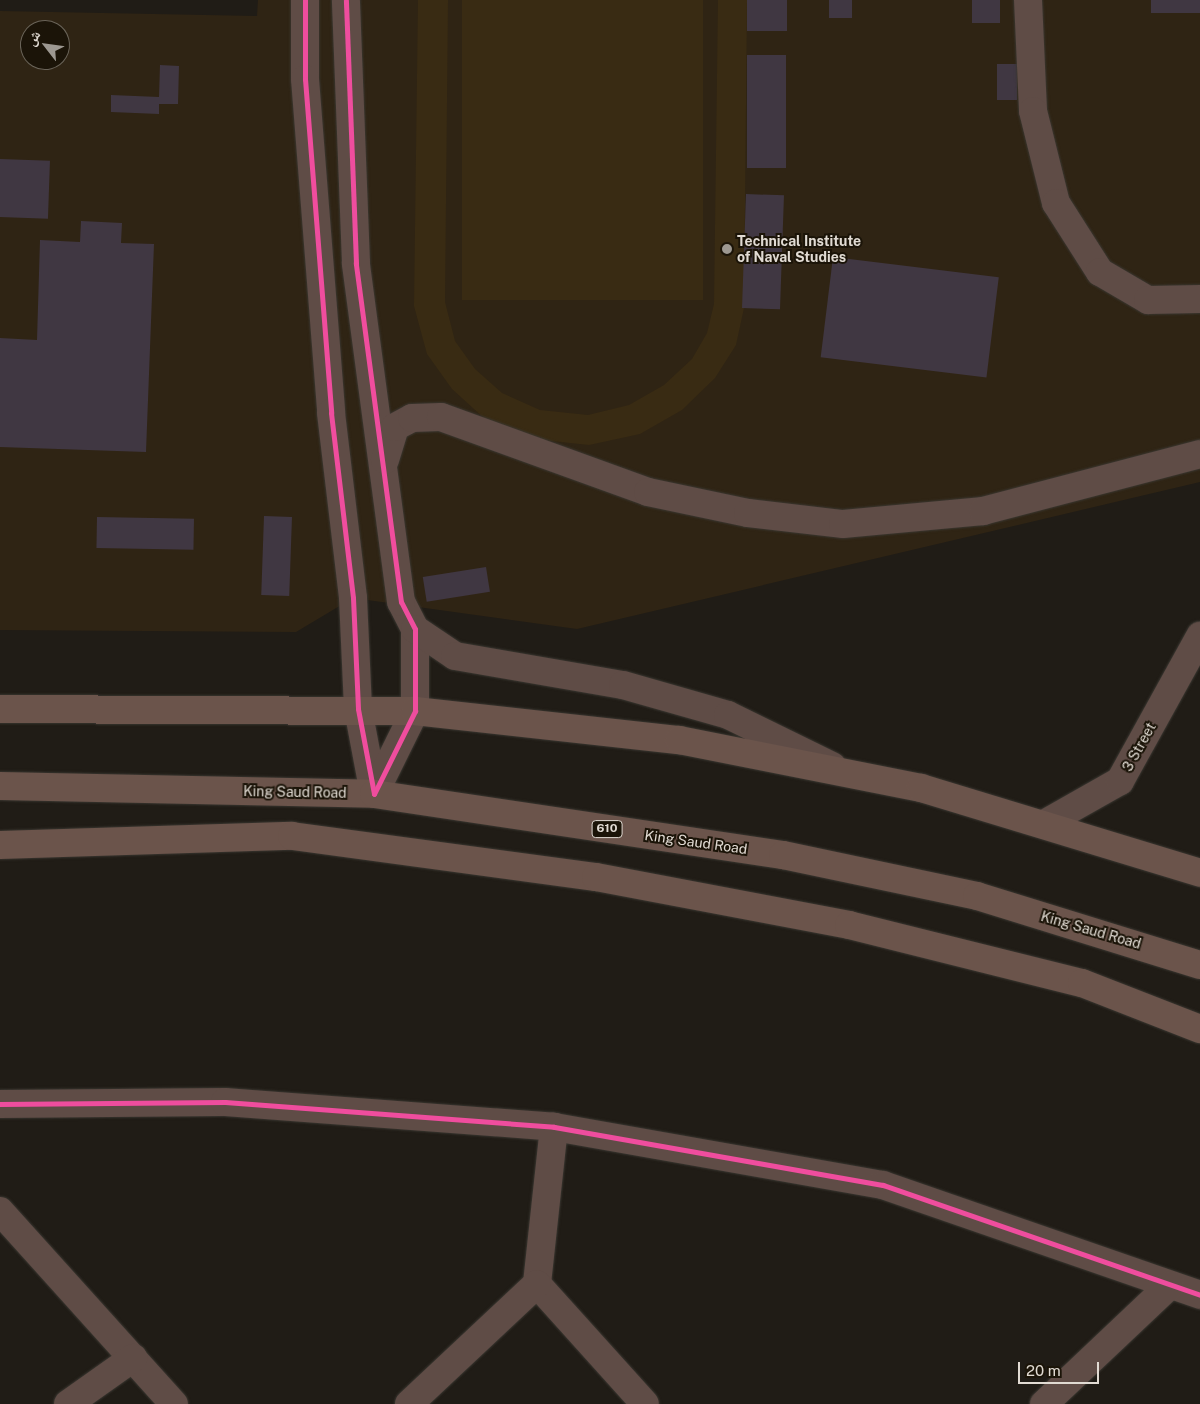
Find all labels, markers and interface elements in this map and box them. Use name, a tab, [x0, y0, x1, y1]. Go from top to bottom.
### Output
north arrow	[20, 20, 70, 70]
text: ش	[22, 28, 44, 48]
place label: Technical Institute of Naval Studies	[737, 233, 861, 266]
marker: Technical Institute of Naval Studies	[721, 243, 733, 255]
street label: 3 Street	[1119, 720, 1159, 774]
street label: King Saud Road	[243, 783, 347, 801]
road number: 610	[591, 820, 623, 839]
street label: King Saud Road	[644, 826, 748, 858]
street label: King Saud Road	[1039, 908, 1143, 952]
scale bar	[1020, 1352, 1101, 1384]
text: 20 m	[1026, 1362, 1061, 1379]

